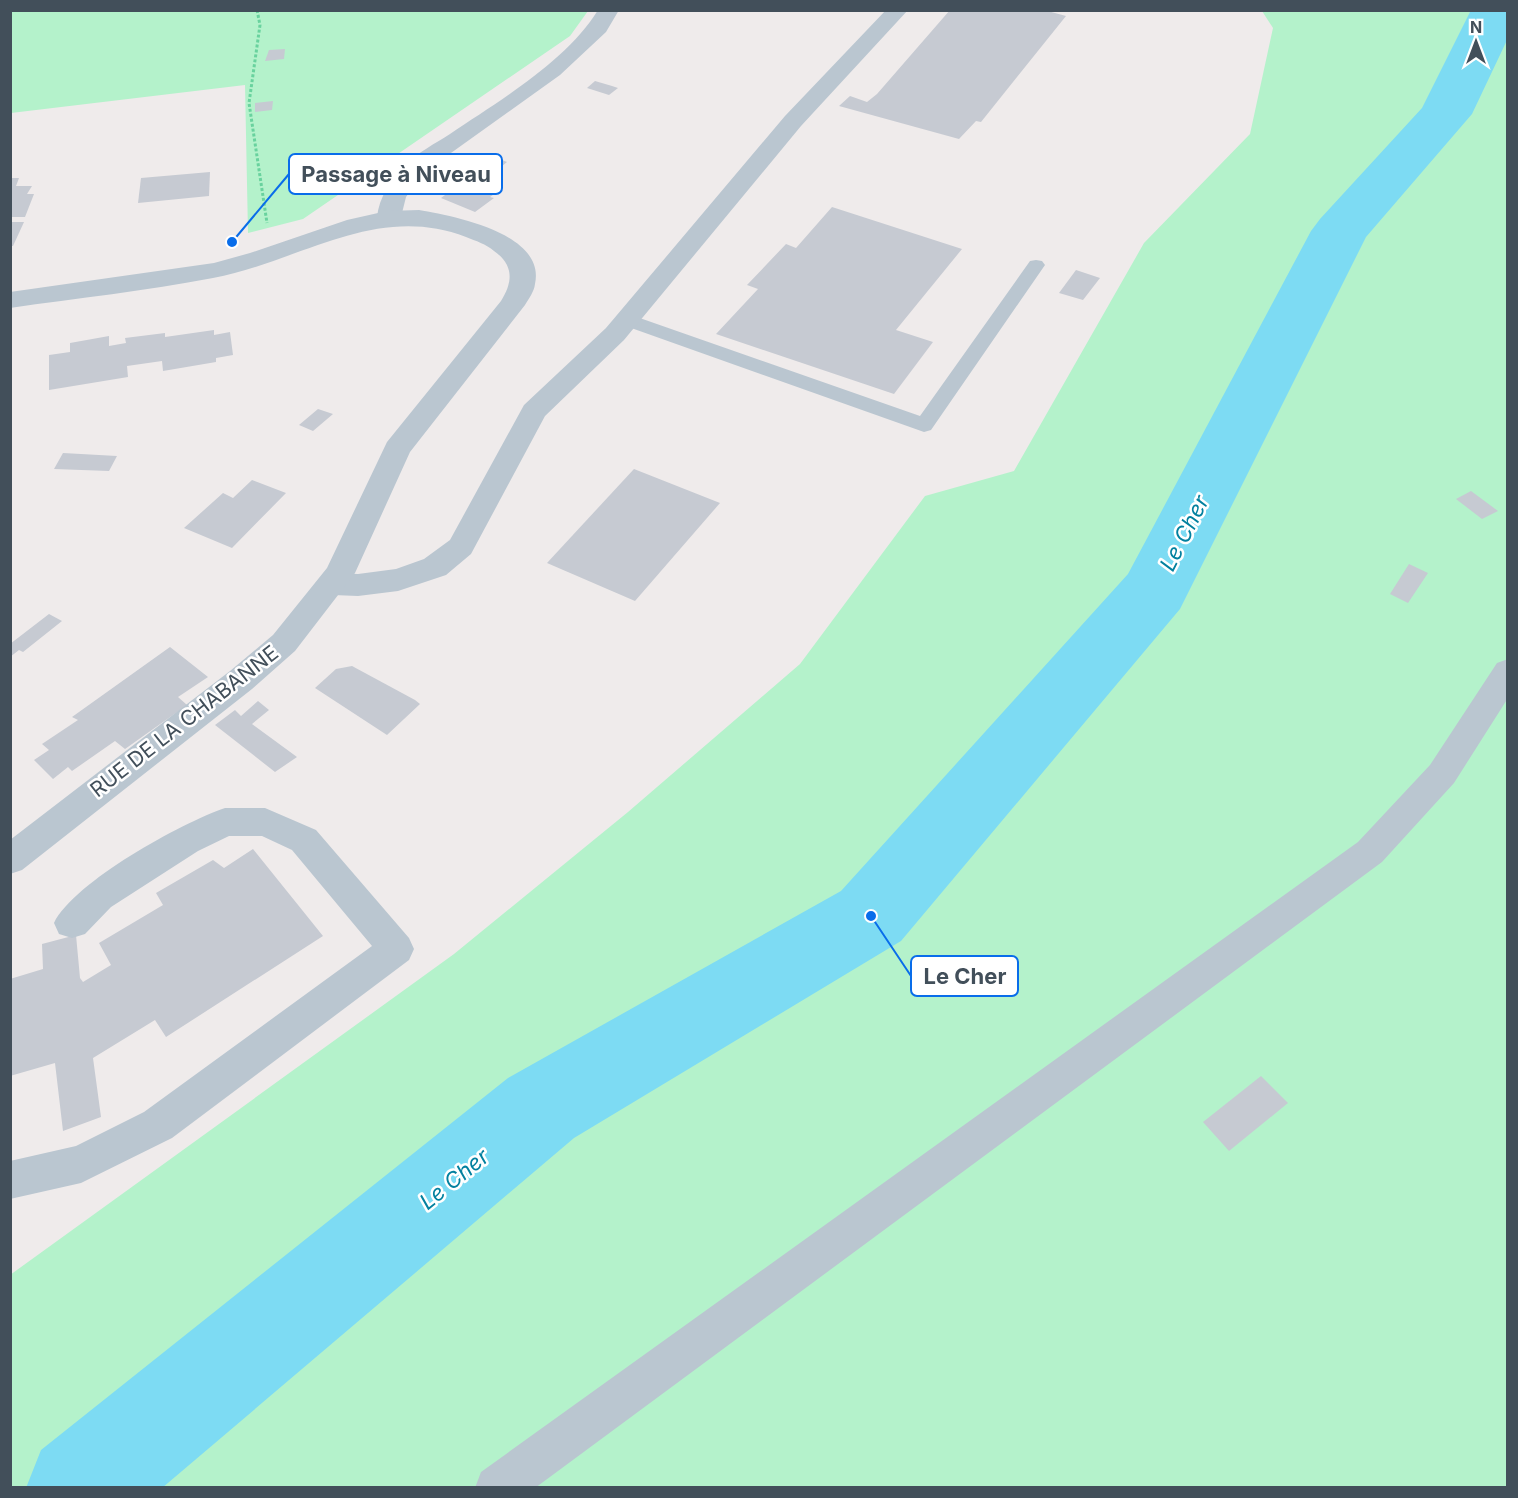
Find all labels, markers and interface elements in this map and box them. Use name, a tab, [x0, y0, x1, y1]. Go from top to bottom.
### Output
north arrow	[1446, 12, 1506, 72]
text: N	[1470, 17, 1482, 37]
callout: Passage à Niveau	[289, 154, 502, 194]
text: Passage à Niveau	[301, 161, 491, 187]
water label: Le Cher	[1154, 490, 1214, 575]
street label: RUE DE LA CHABANNE	[85, 640, 283, 802]
callout: Le Cher	[911, 956, 1018, 996]
text: Le Cher	[924, 963, 1006, 989]
water label: Le Cher	[414, 1143, 494, 1215]

